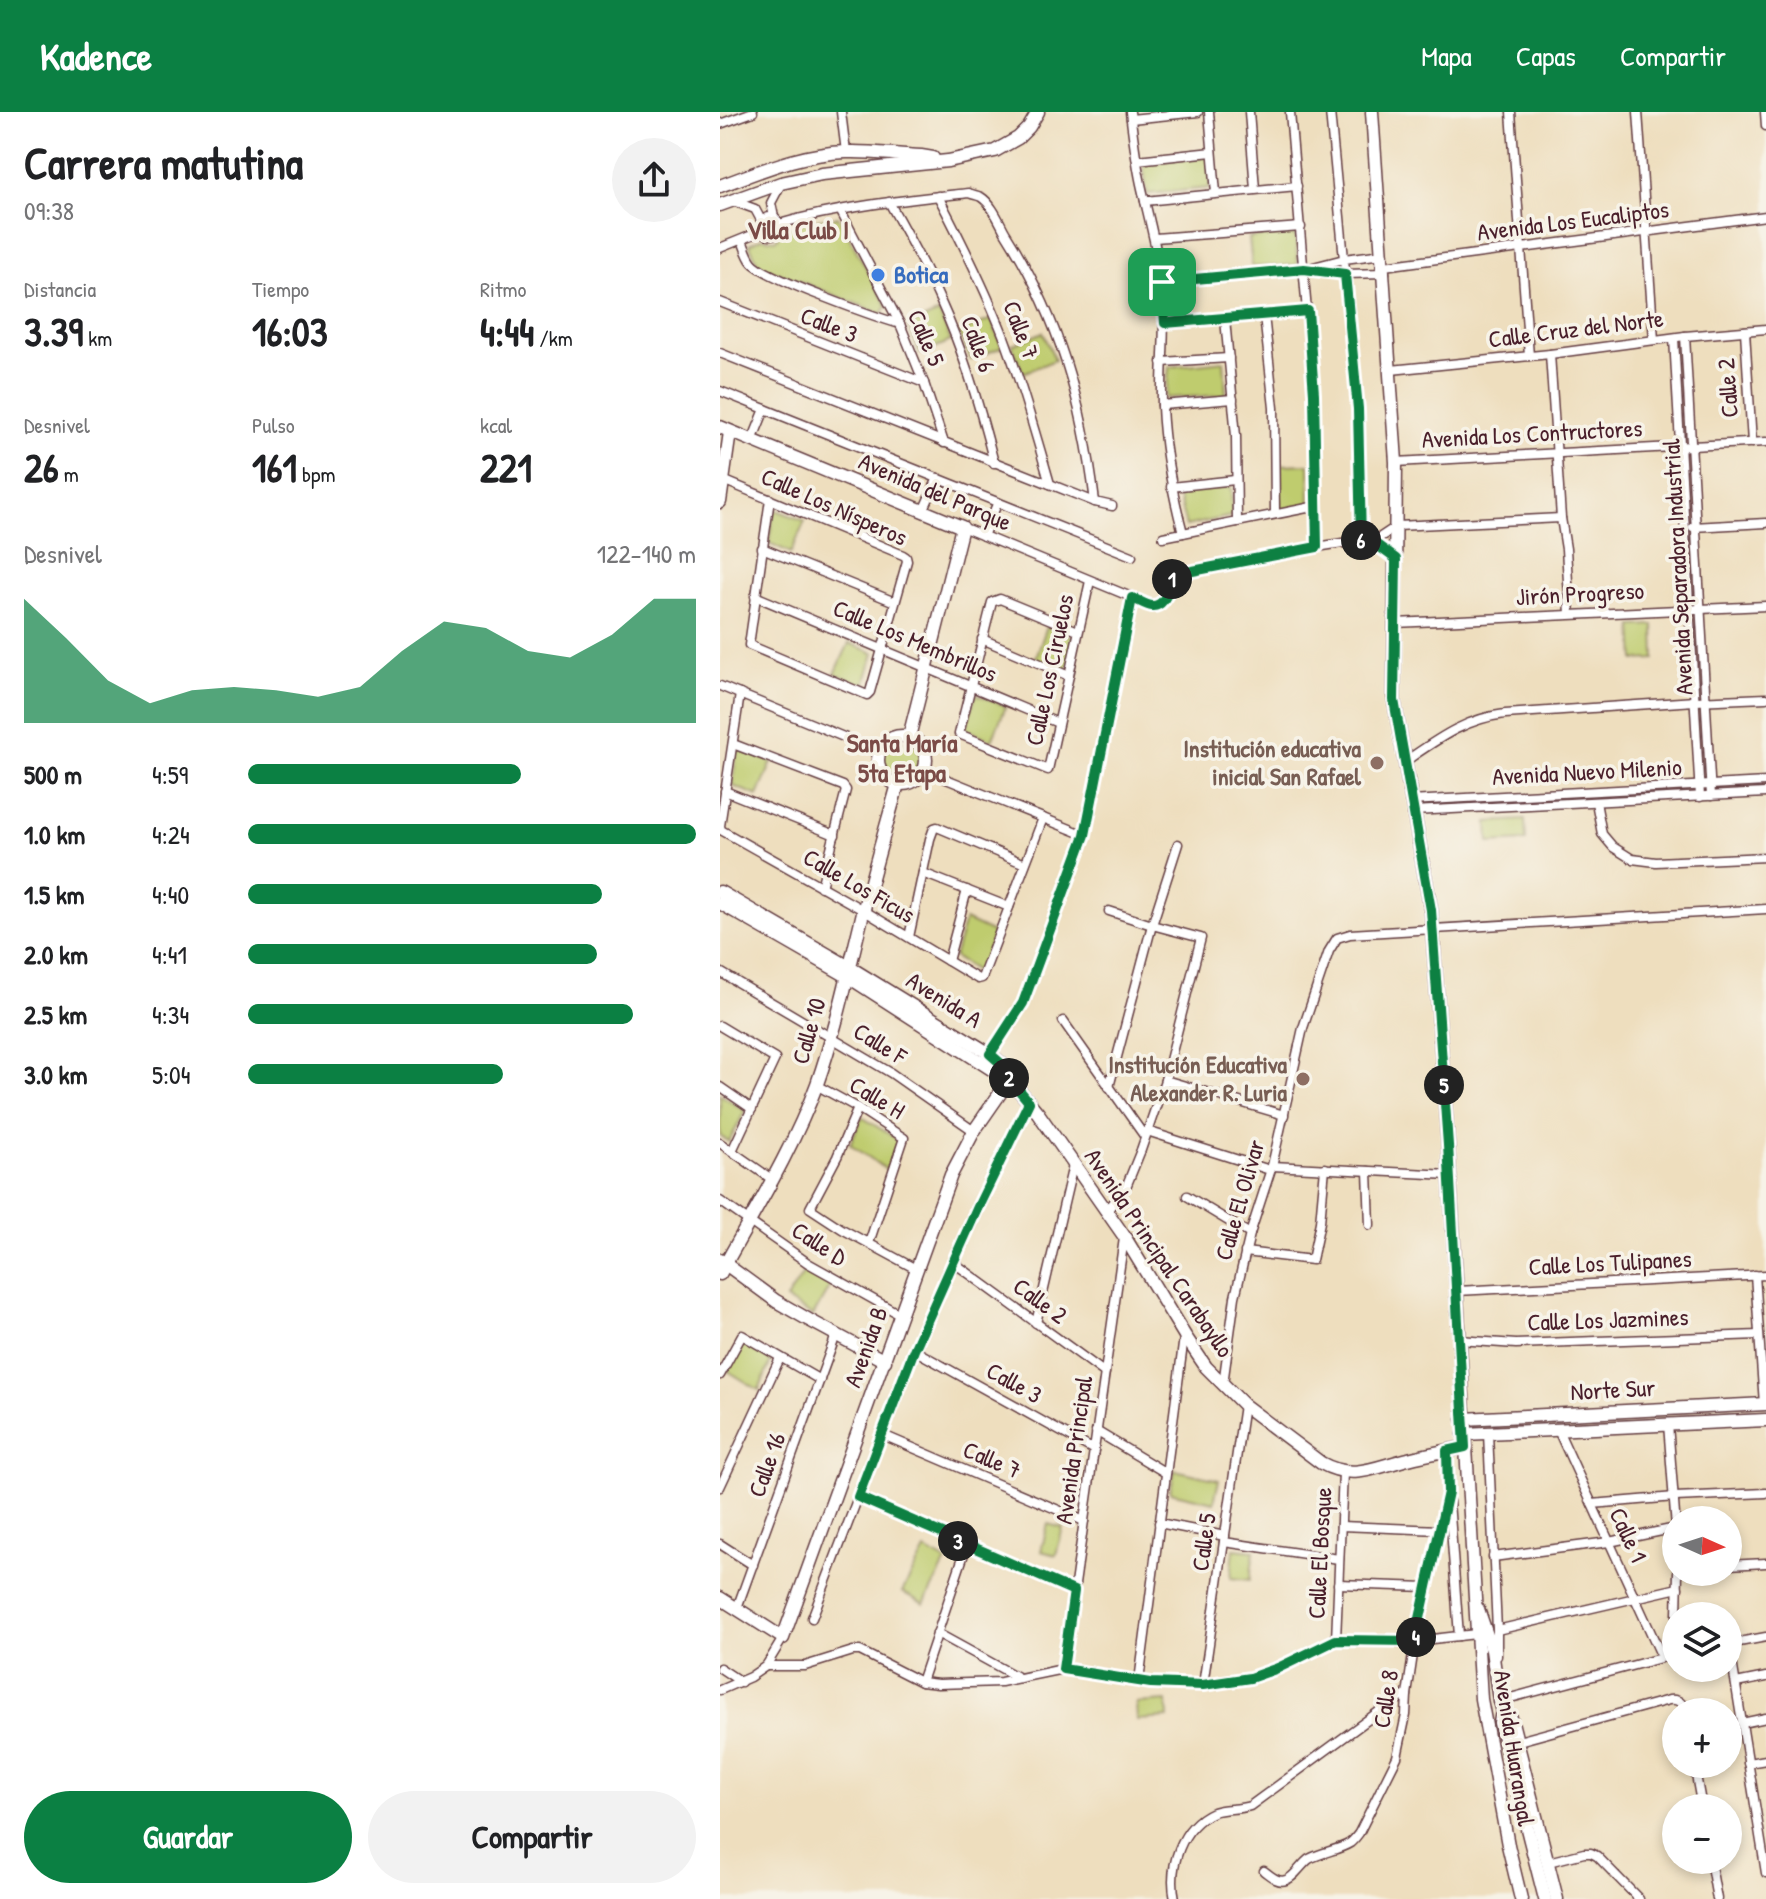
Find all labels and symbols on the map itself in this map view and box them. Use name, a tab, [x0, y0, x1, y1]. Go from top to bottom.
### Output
street label: Avenida Los Eucaliptos	[1475, 192, 1671, 248]
district label: Villa Club I	[747, 212, 849, 247]
pin	[1128, 248, 1196, 316]
place label: Botica	[894, 258, 949, 290]
marker: Botica	[869, 266, 887, 284]
street label: Calle 7	[996, 296, 1048, 363]
street label: Calle 3	[796, 299, 863, 350]
street label: Calle Cruz del Norte	[1487, 301, 1666, 355]
street label: Calle 5	[901, 305, 953, 371]
street label: Calle 6	[954, 311, 1004, 376]
street label: Calle 2	[1709, 357, 1745, 419]
street label: Avenida Los Contructores	[1421, 411, 1643, 455]
street label: Avenida Separadora Industrial	[1654, 437, 1700, 696]
street label: Avenida del Parque	[854, 445, 1017, 538]
street label: Calle Los Nísperos	[756, 460, 912, 553]
pin: 6	[1341, 520, 1381, 560]
pin: 1	[1152, 559, 1192, 599]
street label: Jirón Progreso	[1515, 574, 1645, 612]
street label: Calle Los Membrillos	[828, 591, 1002, 689]
street label: Calle Los Ciruelos	[1017, 591, 1081, 748]
district label: Santa María 5ta Etapa	[847, 725, 958, 791]
place label: Institución educativa inicial San Rafael	[1183, 732, 1362, 792]
street label: Avenida Nuevo Milenio	[1491, 750, 1683, 792]
marker: Institución educativa inicial San Rafael	[1368, 754, 1386, 772]
street label: Calle Los Ficus	[798, 840, 921, 930]
street label: Avenida A	[901, 964, 988, 1035]
street label: Calle 10	[783, 994, 833, 1068]
street label: Calle F	[848, 1014, 914, 1072]
place label: Institución Educativa Alexander R. Luria	[1108, 1048, 1288, 1108]
pin: 2	[989, 1058, 1029, 1098]
pin: 5	[1424, 1065, 1464, 1105]
street label: Calle H	[844, 1068, 911, 1126]
marker: Institución Educativa Alexander R. Luria	[1294, 1070, 1312, 1088]
street label: Calle El Olivar	[1207, 1136, 1271, 1264]
street label: Avenida Principal Carabayllo	[1078, 1142, 1242, 1363]
street label: Calle D	[786, 1214, 854, 1273]
street label: Calle Los Tulipanes	[1528, 1242, 1692, 1282]
street label: Calle 2	[1007, 1270, 1074, 1331]
street label: Calle Los Jazmines	[1527, 1300, 1689, 1338]
street label: Avenida B	[836, 1302, 894, 1391]
street label: Calle 3	[981, 1354, 1048, 1410]
street label: Norte Sur	[1570, 1371, 1656, 1407]
street label: Avenida Principal	[1047, 1373, 1099, 1526]
street label: Calle 16	[740, 1428, 792, 1501]
street label: Calle 7	[959, 1433, 1026, 1486]
street label: Calle El Bosque	[1300, 1486, 1338, 1620]
street label: Calle 1	[1602, 1502, 1655, 1567]
north arrow	[1662, 1506, 1742, 1586]
street label: Calle 5	[1183, 1511, 1223, 1573]
pin: 3	[938, 1521, 978, 1561]
pin: 4	[1396, 1617, 1436, 1657]
street label: Calle 8	[1365, 1668, 1405, 1730]
street label: Avenida Huarangal	[1487, 1668, 1543, 1829]

